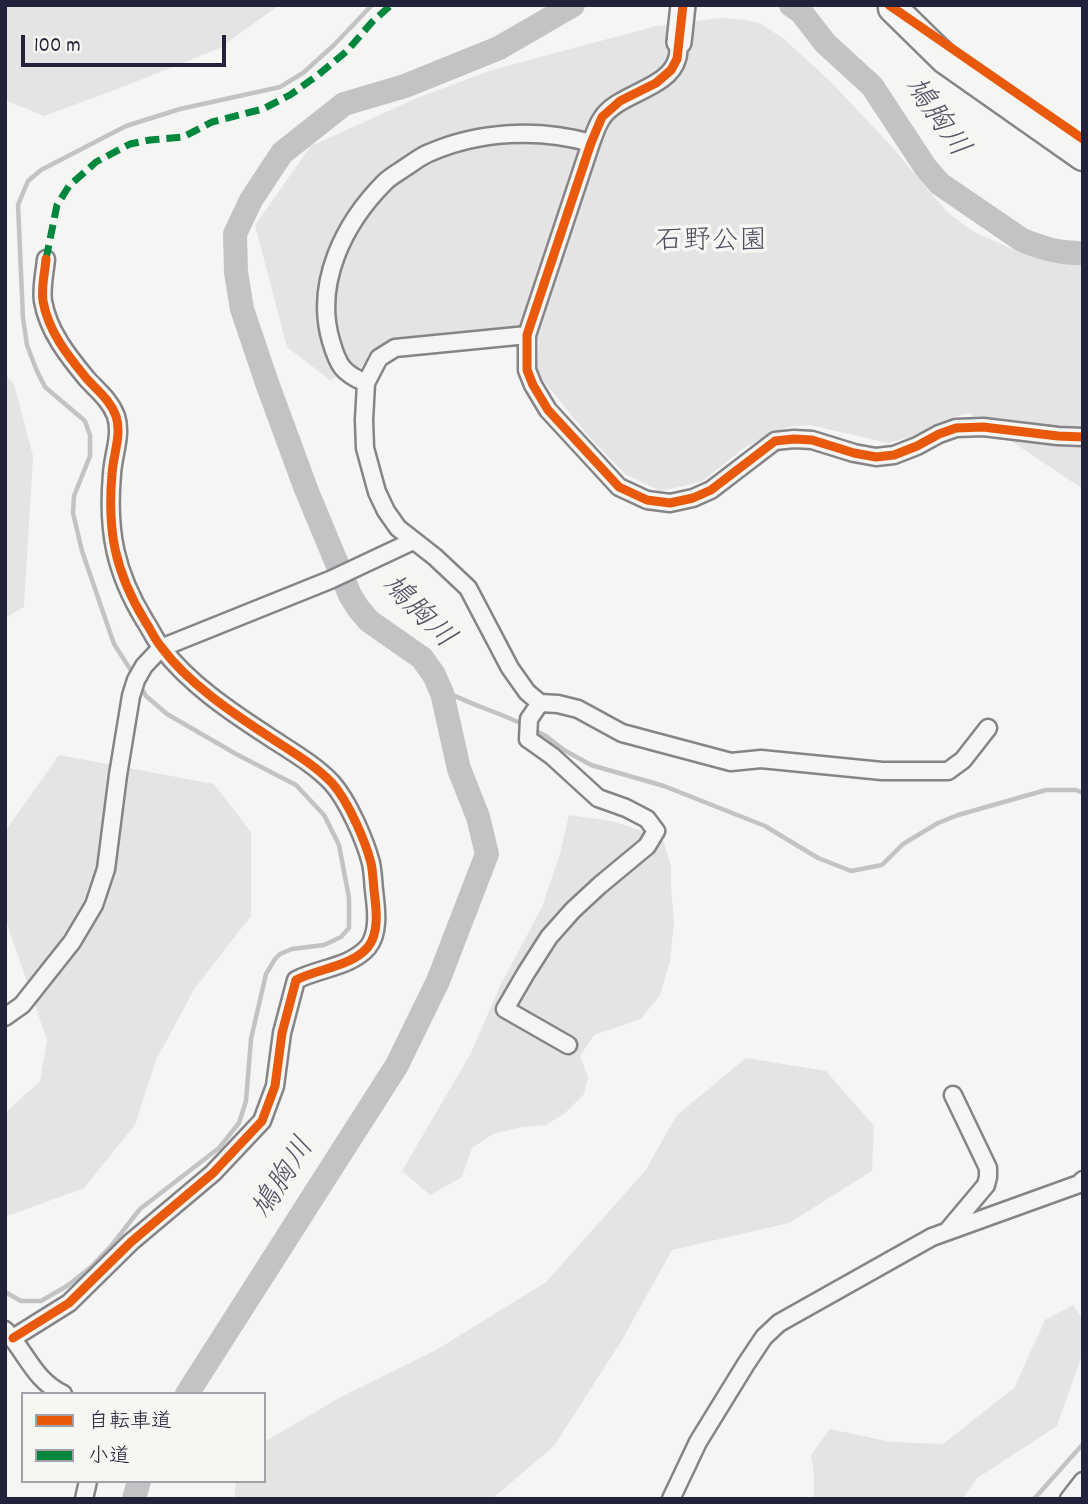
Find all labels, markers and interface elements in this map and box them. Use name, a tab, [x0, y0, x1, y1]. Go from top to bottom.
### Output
scale bar	[24, 21, 229, 65]
text: 100 m	[34, 32, 81, 62]
water label: 鳩胸川	[893, 72, 975, 166]
park label: 石野公園	[655, 227, 767, 261]
water label: 鳩胸川	[371, 569, 461, 659]
water label: 鳩胸川	[247, 1132, 325, 1228]
legend	[21, 1392, 266, 1483]
text: 自転車道	[88, 1408, 172, 1438]
text: 小道	[88, 1443, 130, 1473]

